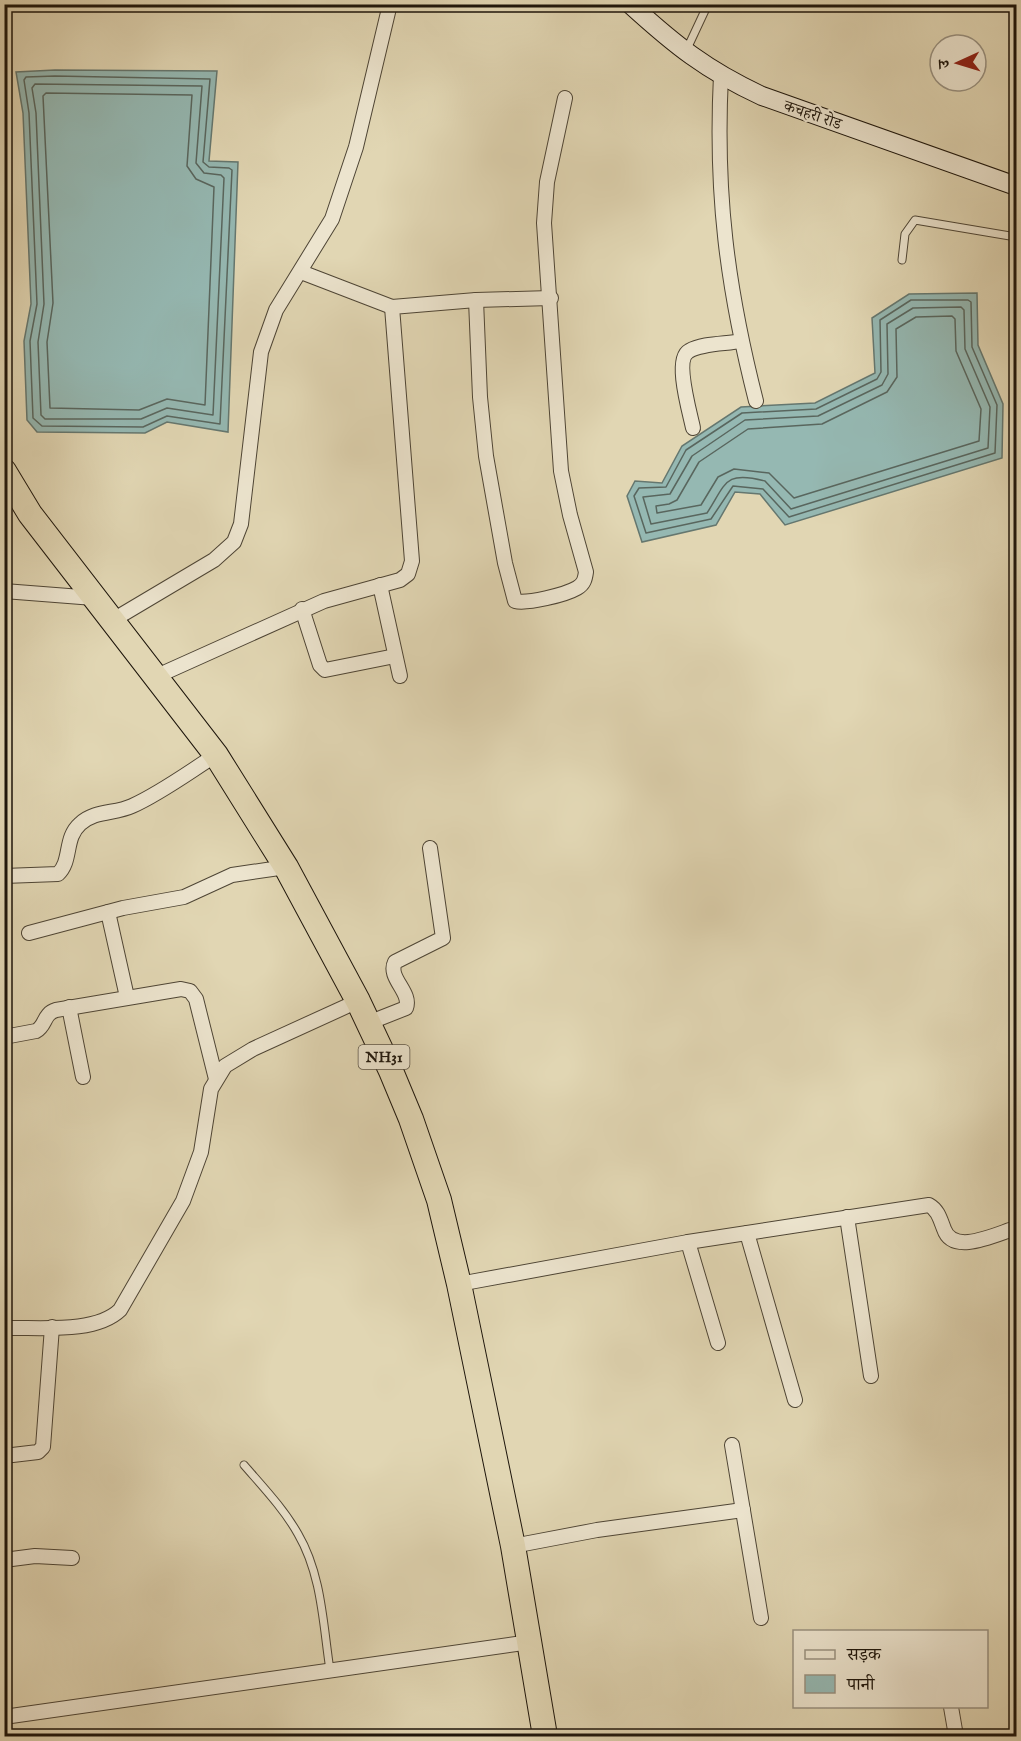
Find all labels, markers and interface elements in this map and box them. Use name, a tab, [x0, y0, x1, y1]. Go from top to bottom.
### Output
north arrow	[928, 33, 988, 93]
text: उ	[935, 57, 955, 70]
street label: कचहरी रोड	[780, 95, 845, 135]
road number: NH31	[358, 1045, 410, 1069]
legend	[793, 1630, 988, 1708]
text: सड़क	[846, 1644, 882, 1667]
text: पानी	[846, 1674, 876, 1697]

